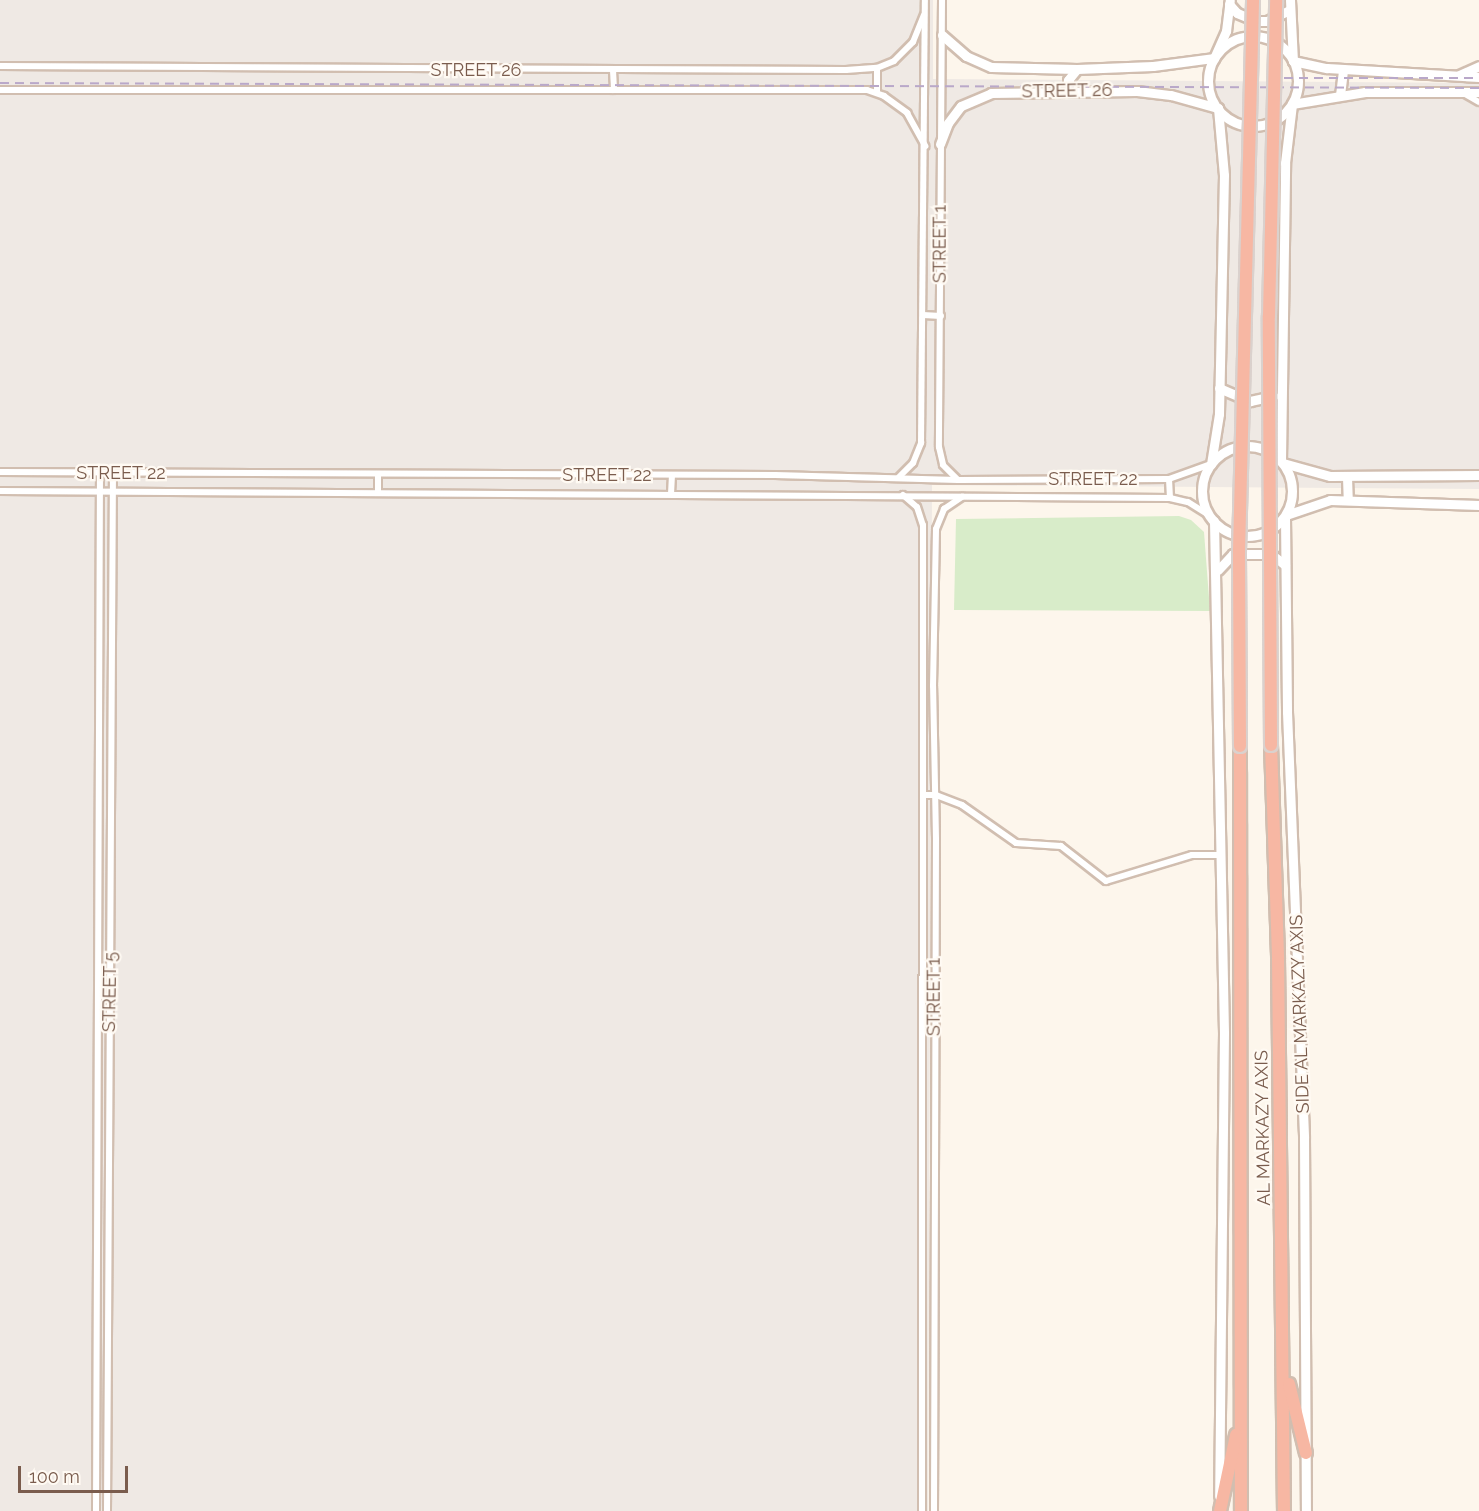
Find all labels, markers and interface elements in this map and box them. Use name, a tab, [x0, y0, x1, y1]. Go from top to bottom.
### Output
street label: STREET 26	[430, 59, 522, 81]
street label: STREET 26	[1021, 79, 1113, 103]
street label: STREET 1	[929, 205, 951, 283]
street label: STREET 22	[76, 462, 166, 484]
street label: STREET 22	[562, 464, 652, 486]
street label: STREET 22	[1048, 468, 1138, 490]
street label: SIDE AL MARKAZY AXIS	[1286, 913, 1314, 1115]
street label: STREET 5	[98, 951, 122, 1033]
street label: STREET 1	[923, 958, 945, 1036]
street label: AL MARKAZY AXIS	[1251, 1049, 1275, 1207]
scale bar	[21, 1454, 130, 1492]
text: 100 m	[29, 1466, 80, 1487]

